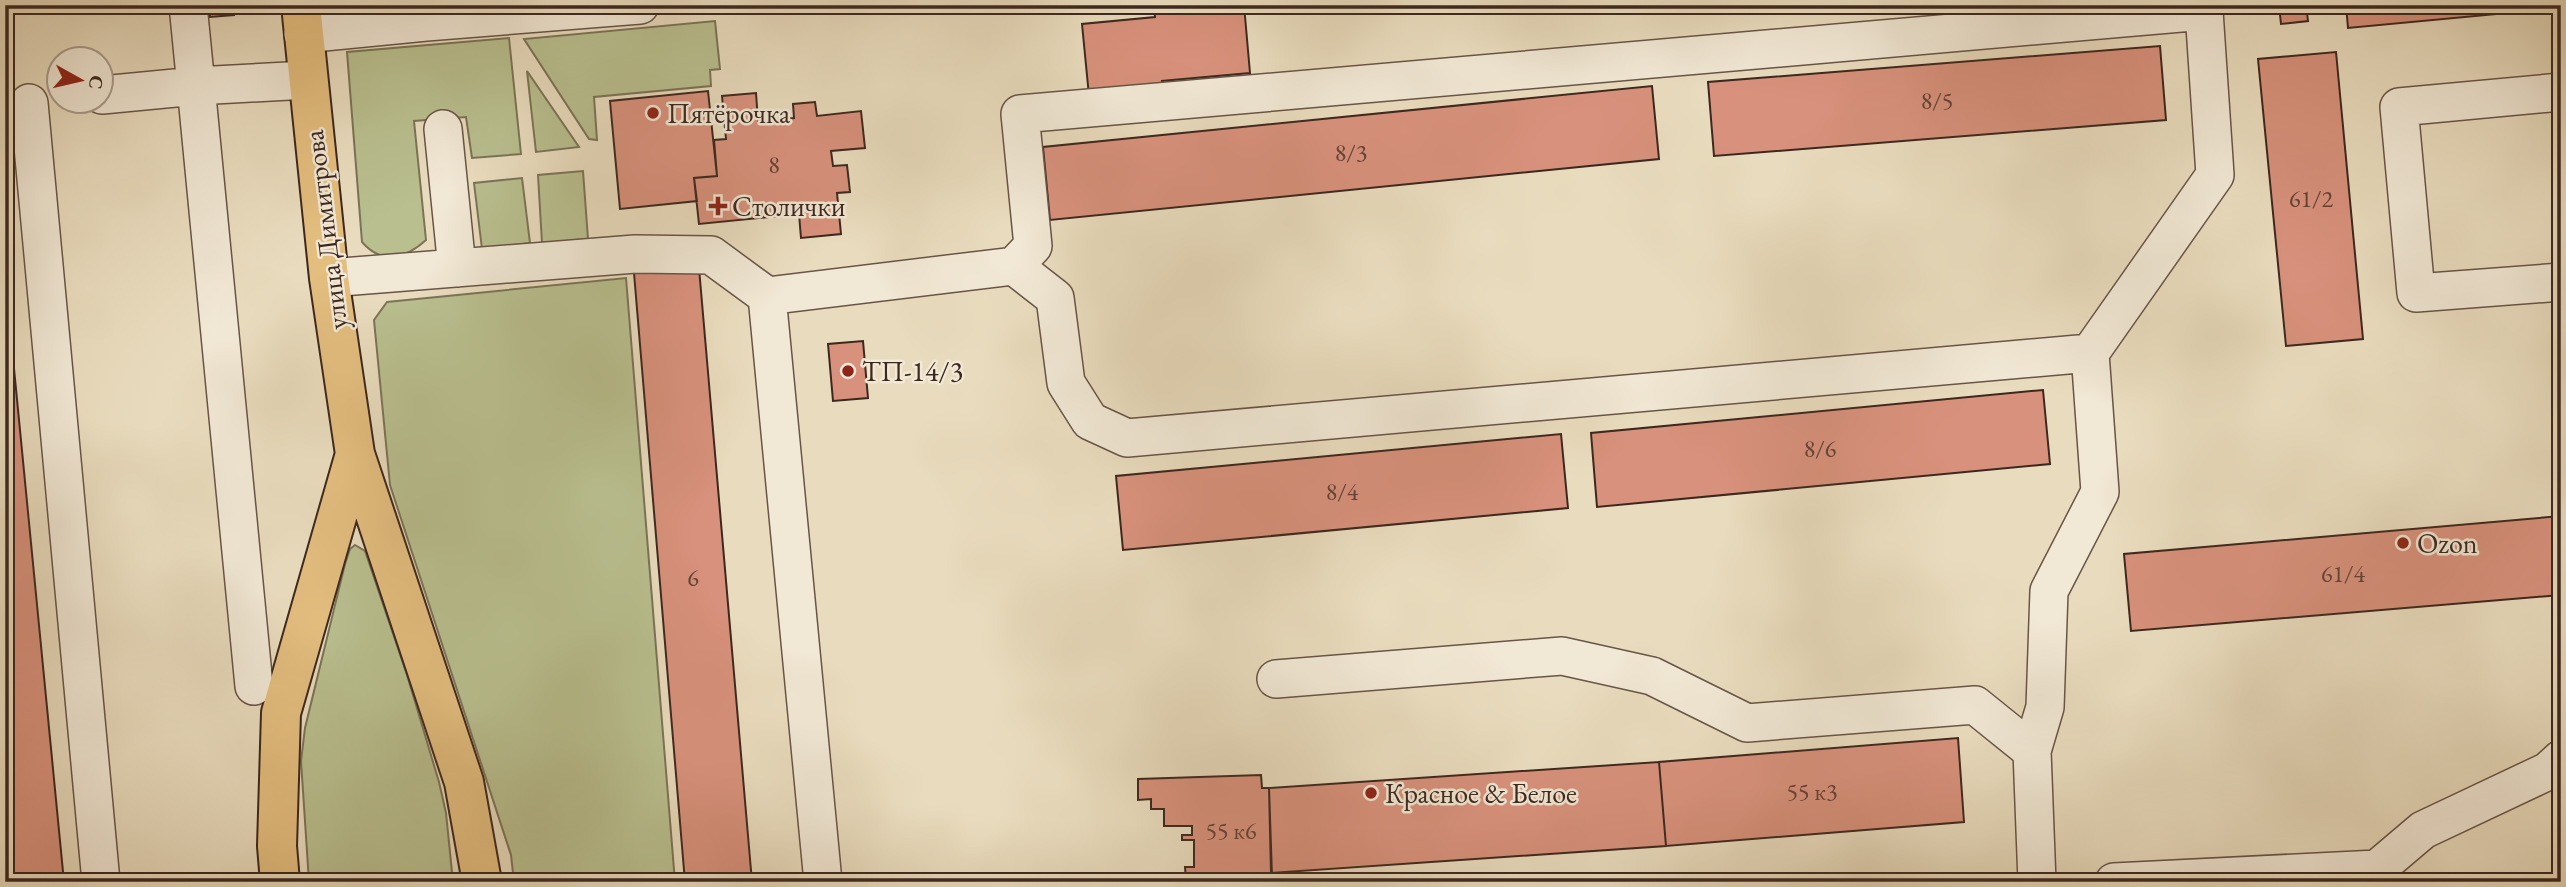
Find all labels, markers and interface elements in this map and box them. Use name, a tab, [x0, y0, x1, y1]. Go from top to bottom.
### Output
north arrow	[46, 46, 116, 116]
text: С	[83, 74, 110, 91]
house number: 8/5	[1921, 85, 1953, 116]
place label: Пятёрочка	[667, 95, 791, 131]
marker: Пятёрочка	[645, 105, 661, 121]
street label: улица Димитрова	[295, 127, 355, 332]
house number: 8/3	[1335, 137, 1367, 168]
house number: 8	[768, 149, 780, 180]
house number: 61/2	[2289, 183, 2334, 214]
place label: Столички	[732, 188, 846, 224]
marker: Столички	[710, 198, 726, 214]
place label: ТП-14/3	[862, 353, 963, 389]
marker: ТП-14/3	[840, 363, 856, 379]
house number: 8/6	[1804, 433, 1836, 464]
house number: 8/4	[1326, 476, 1359, 507]
place label: Ozon	[2417, 525, 2478, 561]
marker: Ozon	[2395, 535, 2411, 551]
house number: 61/4	[2321, 558, 2366, 589]
house number: 6	[687, 562, 699, 593]
place label: Красное & Белое	[1385, 775, 1577, 811]
house number: 55 к3	[1787, 776, 1837, 807]
marker: Красное & Белое	[1363, 785, 1379, 801]
house number: 55 к6	[1206, 815, 1256, 846]

